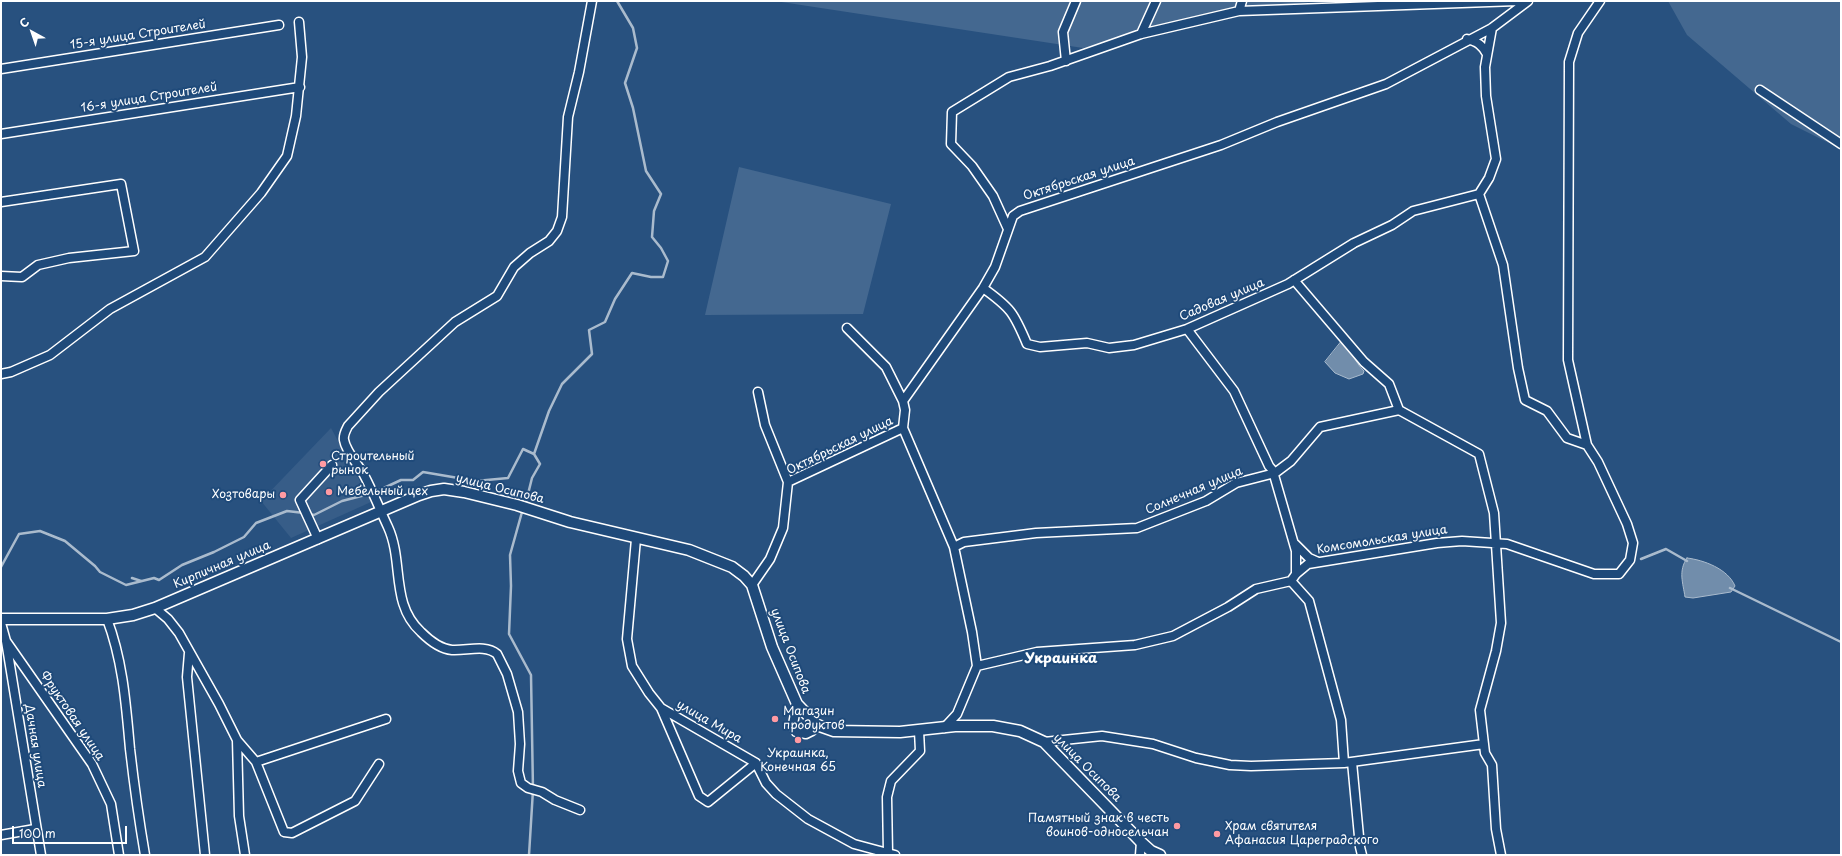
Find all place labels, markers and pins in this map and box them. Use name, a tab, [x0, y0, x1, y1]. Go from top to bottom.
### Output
place label: Строительный рынок	[331, 450, 415, 478]
marker: Строительный рынок	[318, 459, 328, 469]
place label: Мебельный цех	[337, 485, 428, 499]
marker: Мебельный цех	[324, 487, 334, 497]
place label: Хозтовары	[212, 488, 275, 502]
marker: Хозтовары	[278, 490, 288, 500]
place label: Магазин продуктов	[783, 705, 845, 733]
marker: Магазин продуктов	[770, 714, 780, 724]
marker: Украинка, Конечная 65	[793, 735, 803, 745]
place label: Украинка, Конечная 65	[760, 747, 836, 775]
place label: Памятный знак в честь воинов-односельчан	[1028, 812, 1169, 840]
place label: Храм святителя Афанасия Цареградского	[1225, 820, 1379, 848]
marker: Памятный знак в честь воинов-односельчан	[1172, 821, 1182, 831]
marker: Храм святителя Афанасия Цареградского	[1212, 829, 1222, 839]

